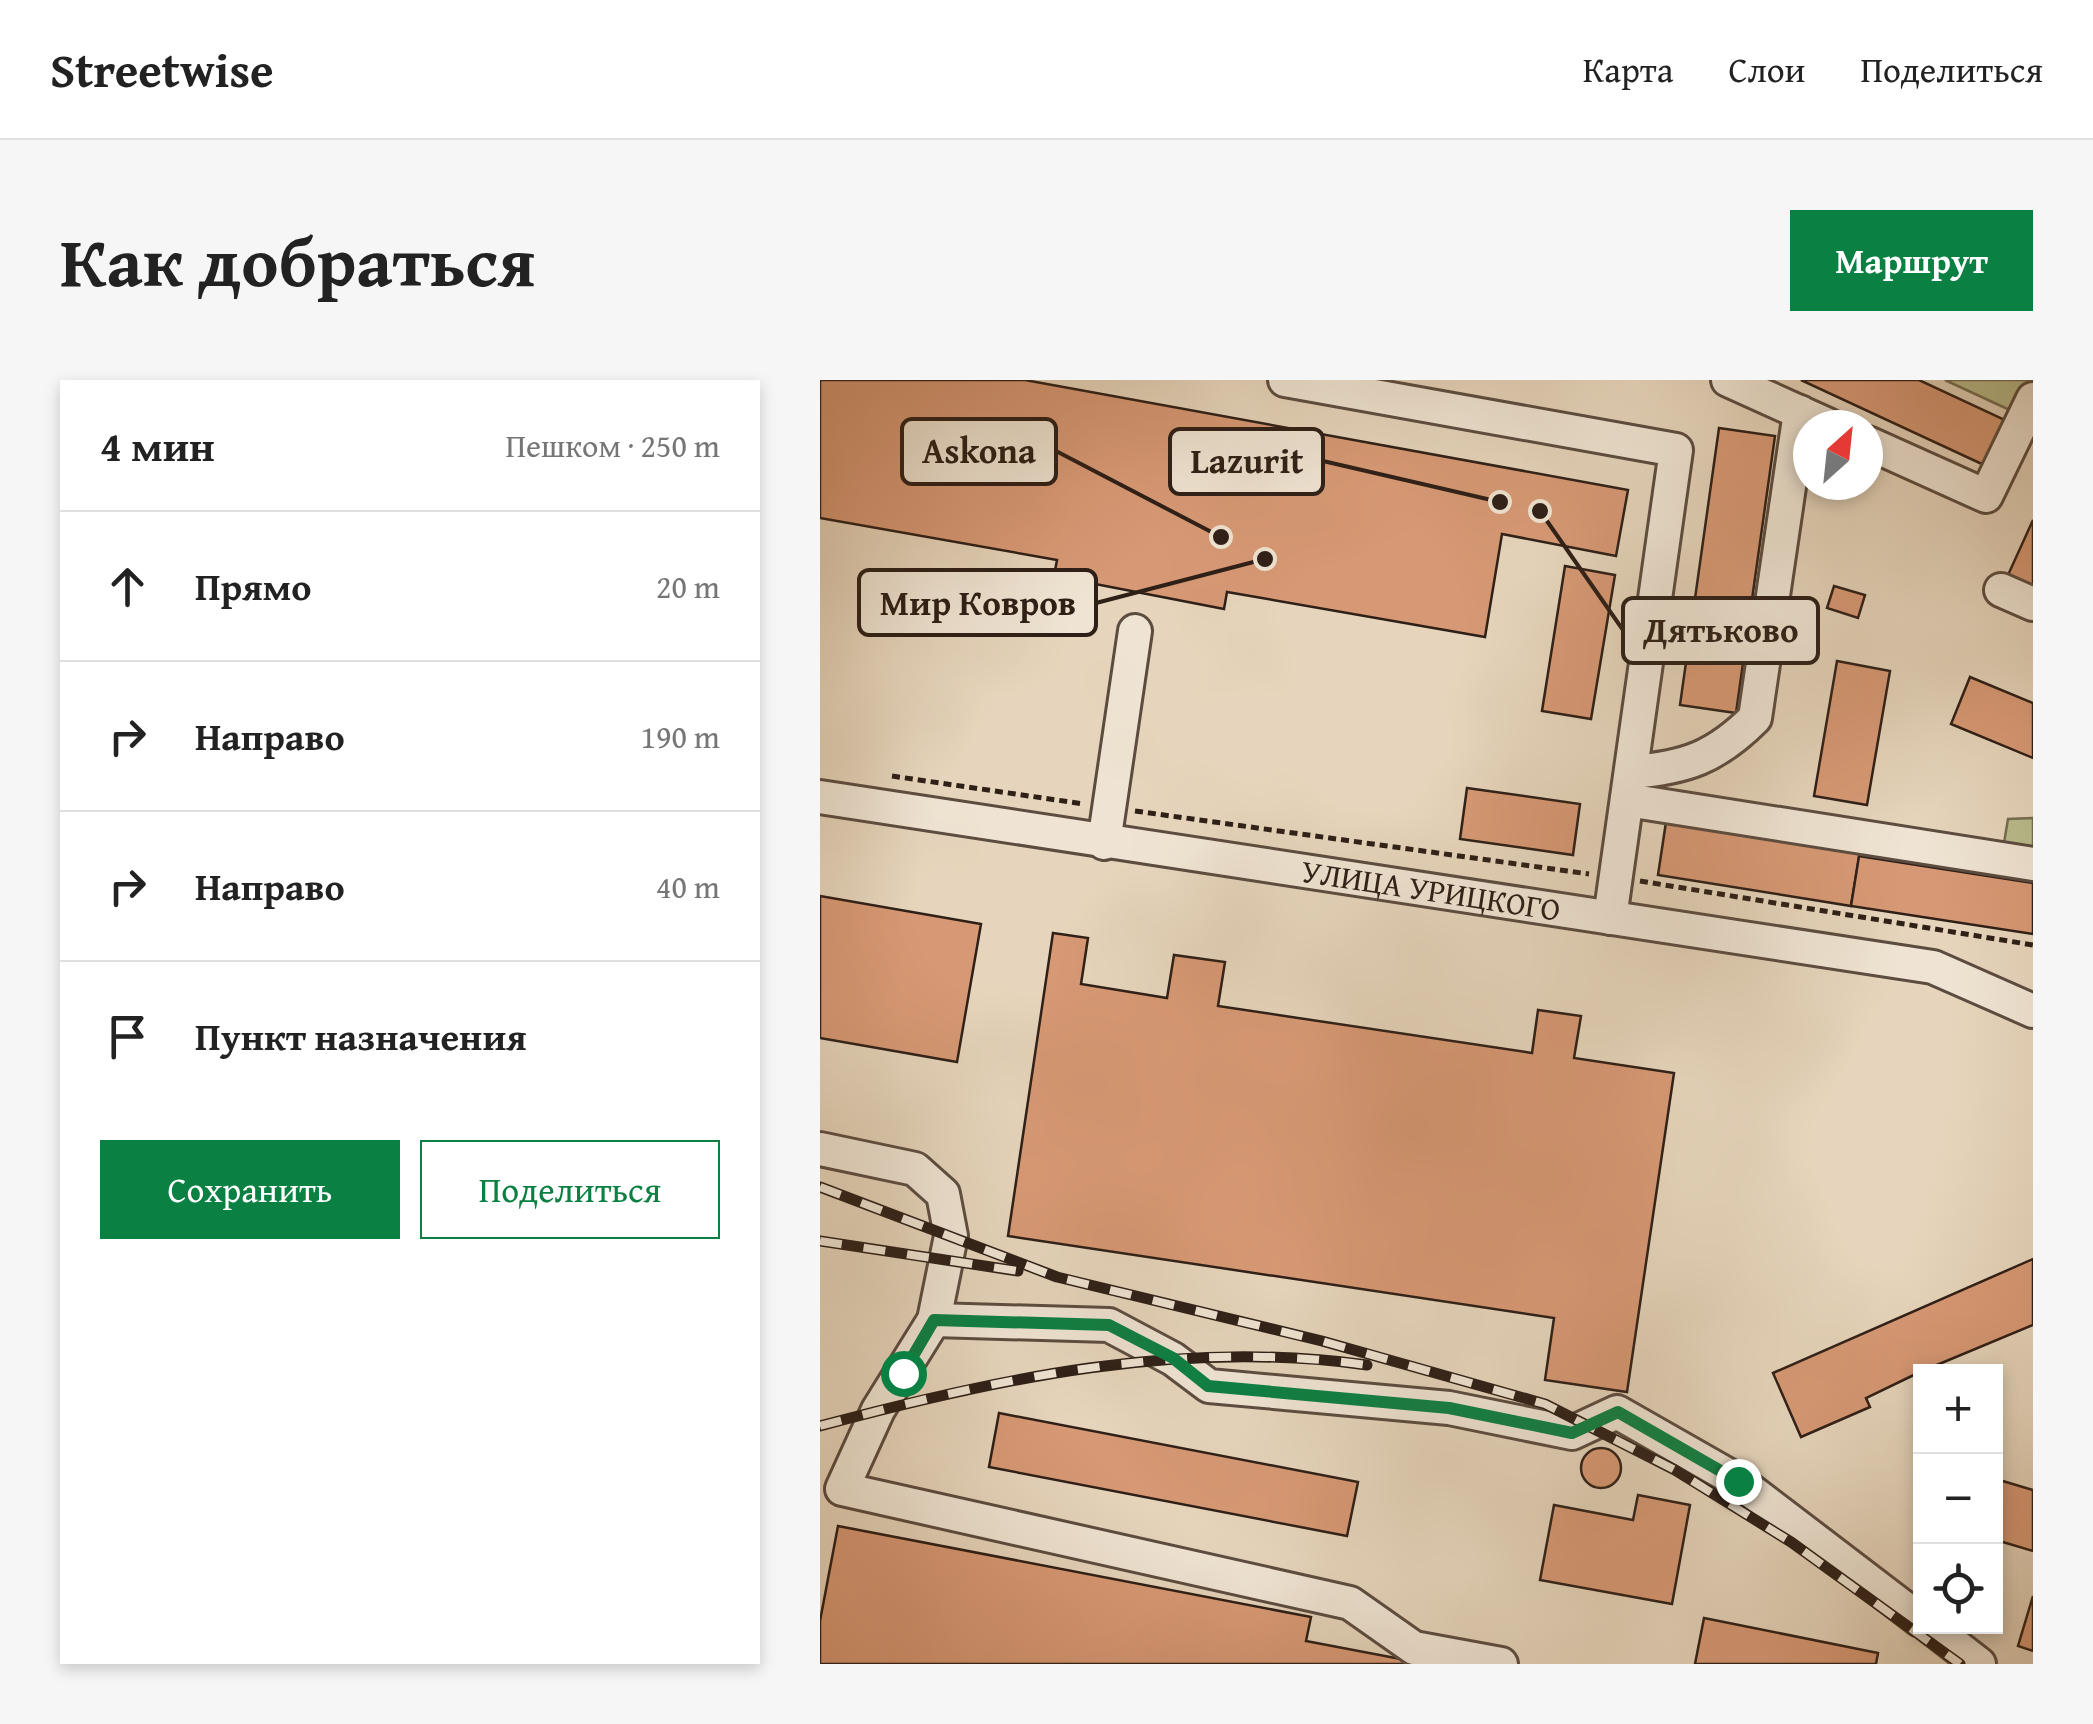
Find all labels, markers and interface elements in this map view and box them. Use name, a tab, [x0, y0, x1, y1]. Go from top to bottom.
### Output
text: Streetwise	[50, 34, 274, 105]
text: Карта	[1583, 44, 1673, 95]
text: Слои	[1728, 44, 1805, 95]
text: Поделиться	[1860, 44, 2043, 95]
text: Как добраться	[60, 209, 535, 312]
button: Маршрут	[1790, 210, 2033, 311]
north arrow	[1793, 410, 1883, 500]
text: 4 мин	[100, 415, 215, 476]
callout: Askona	[902, 419, 1056, 484]
text: Пешком · 250 m	[505, 422, 720, 469]
text: Askona	[922, 425, 1036, 476]
callout: Lazurit	[1170, 429, 1323, 494]
text: Lazurit	[1190, 435, 1304, 486]
text: Прямо	[195, 558, 311, 614]
icon: ahead	[100, 559, 155, 614]
text: 20 m	[656, 563, 720, 610]
callout: Мир Ковров	[859, 570, 1096, 635]
text: Мир Ковров	[880, 577, 1076, 628]
callout: Дятьково	[1623, 598, 1818, 663]
text: Дятьково	[1642, 604, 1799, 655]
text: Направо	[195, 708, 345, 764]
icon: right	[100, 709, 155, 764]
text: 190 m	[641, 713, 720, 760]
street label: УЛИЦА УРИЦКОГО	[1298, 847, 1564, 933]
text: Направо	[195, 858, 345, 914]
icon: right	[100, 859, 155, 914]
text: 40 m	[656, 863, 720, 910]
text: Пункт назначения	[195, 1008, 527, 1064]
icon: arrive	[100, 1009, 155, 1064]
button: Сохранить	[100, 1140, 400, 1239]
button: Поделиться	[420, 1140, 720, 1239]
route start	[881, 1351, 927, 1397]
map controls	[1913, 1364, 2003, 1634]
button: +	[1913, 1364, 2003, 1454]
button: −	[1913, 1454, 2003, 1544]
route end	[1716, 1459, 1762, 1505]
button: locate	[1913, 1544, 2003, 1634]

